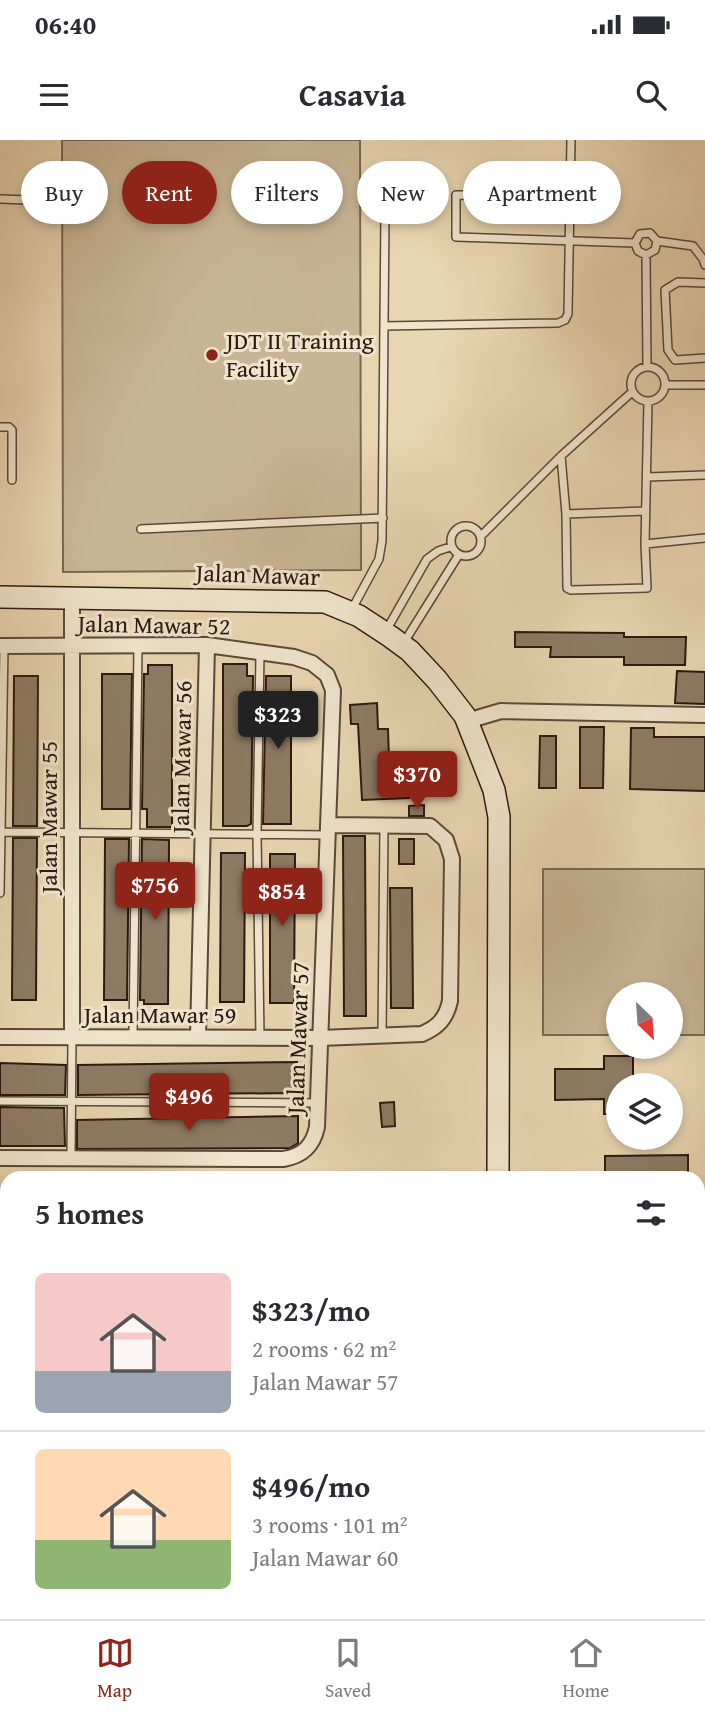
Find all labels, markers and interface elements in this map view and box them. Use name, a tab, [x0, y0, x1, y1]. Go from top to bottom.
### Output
text: 06:40	[35, 5, 96, 44]
text: Casavia	[299, 71, 406, 118]
icon: menu	[35, 76, 73, 114]
icon: search	[632, 76, 670, 114]
chip: Buy	[21, 161, 108, 224]
chip: Rent	[122, 161, 217, 224]
chip: Filters	[231, 161, 343, 224]
chip: New	[357, 161, 449, 224]
chip: Apartment	[463, 161, 621, 224]
place label: JDT II Training Facility	[223, 323, 374, 386]
marker: JDT II Training Facility	[204, 347, 220, 363]
street label: Jalan Mawar	[192, 555, 321, 594]
street label: Jalan Mawar 52	[74, 606, 231, 643]
street label: Jalan Mawar 56	[163, 680, 200, 837]
pin: $323	[237, 692, 319, 751]
text: $323	[254, 697, 302, 730]
street label: Jalan Mawar 55	[31, 741, 66, 896]
pin: $370	[376, 752, 458, 811]
text: $370	[393, 757, 441, 790]
pin: $756	[114, 862, 196, 922]
text: $756	[131, 868, 179, 901]
pin: $854	[241, 868, 323, 928]
text: $854	[258, 874, 306, 907]
street label: Jalan Mawar 57	[277, 961, 318, 1118]
north arrow	[606, 982, 682, 1059]
map controls	[606, 982, 683, 1150]
street label: Jalan Mawar 59	[81, 997, 236, 1032]
button: layers	[606, 1073, 683, 1150]
pin: $496	[148, 1074, 230, 1133]
text: $496	[165, 1079, 213, 1112]
text: 5 homes	[35, 1191, 144, 1235]
icon: filters	[632, 1194, 670, 1232]
text: $323/mo	[252, 1288, 370, 1332]
icon: home	[91, 1301, 175, 1385]
text: 2 rooms · 62 m²	[252, 1332, 396, 1365]
text: Jalan Mawar 57	[252, 1365, 398, 1398]
text: $496/mo	[252, 1464, 370, 1508]
icon: home	[91, 1477, 175, 1561]
text: 3 rooms · 101 m²	[252, 1508, 407, 1541]
text: Jalan Mawar 60	[252, 1541, 398, 1574]
tab: Map	[96, 1634, 134, 1704]
tab: Saved	[325, 1634, 371, 1704]
tab: Home	[563, 1634, 609, 1704]

